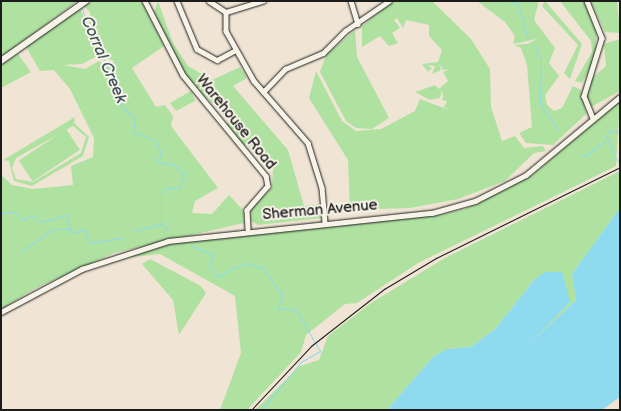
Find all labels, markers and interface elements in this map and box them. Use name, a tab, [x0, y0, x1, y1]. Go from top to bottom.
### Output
water label: Corral Creek	[76, 14, 130, 106]
street label: Warehouse Road	[192, 71, 280, 173]
street label: Sherman Avenue	[262, 196, 378, 224]

